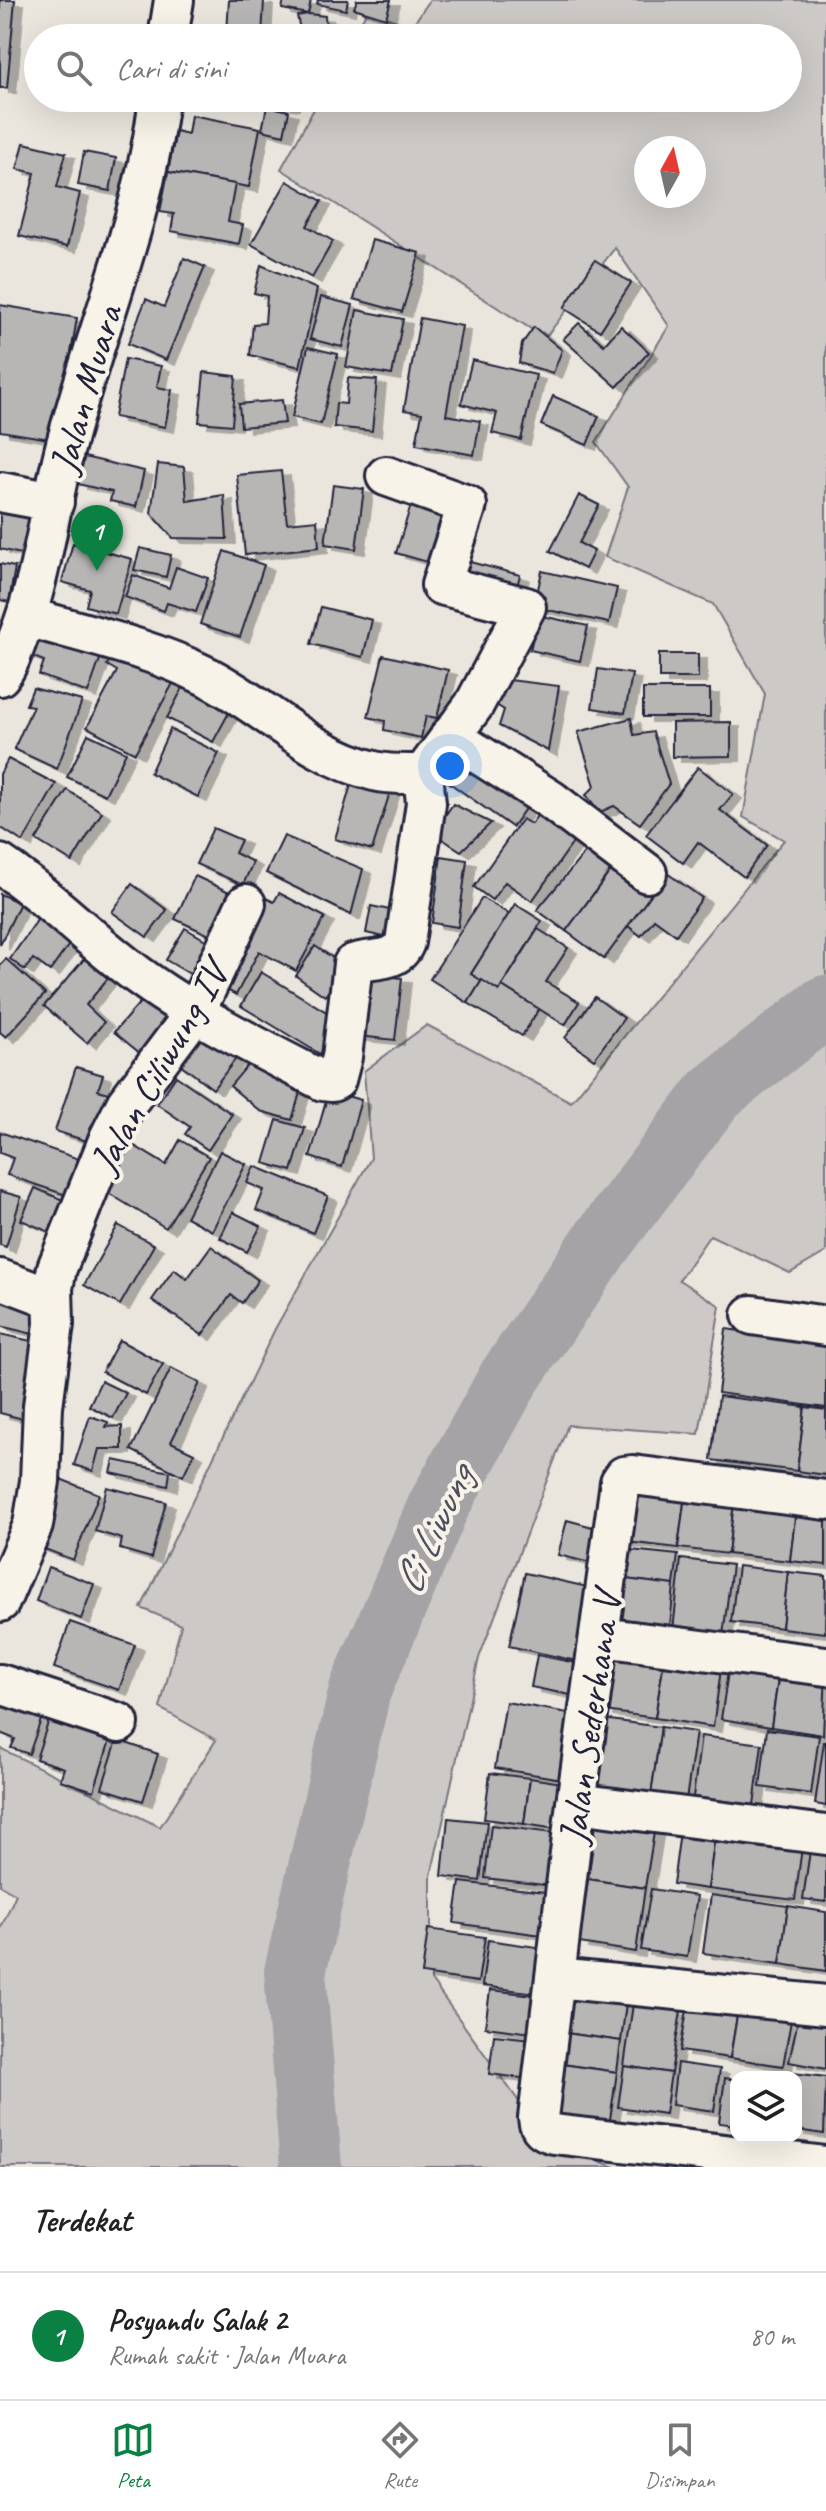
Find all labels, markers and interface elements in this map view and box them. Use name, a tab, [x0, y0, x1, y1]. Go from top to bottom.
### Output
search box	[24, 24, 802, 112]
icon: search	[52, 46, 96, 90]
text: Cari di sini	[116, 49, 227, 87]
north arrow	[634, 136, 706, 208]
street label: Jalan Muara	[38, 297, 134, 480]
pin: 1	[71, 505, 123, 571]
your location	[430, 746, 470, 786]
street label: Jalan Ciliwung IV	[77, 947, 243, 1183]
water label: Ci Liwung	[381, 1453, 488, 1602]
street label: Jalan Sederhana V	[547, 1582, 633, 1849]
map controls	[730, 2071, 802, 2143]
button: layers	[730, 2071, 802, 2143]
text: Terdekat	[32, 2198, 131, 2241]
text: Posyandu Salak 2	[108, 2301, 287, 2339]
text: 1	[52, 2320, 64, 2353]
text: 80 m	[750, 2320, 794, 2353]
text: Rumah sakit · Jalan Muara	[108, 2339, 345, 2372]
tab: Peta	[111, 2418, 155, 2494]
tab: Rute	[378, 2418, 422, 2494]
tab: Disimpan	[645, 2418, 715, 2494]

